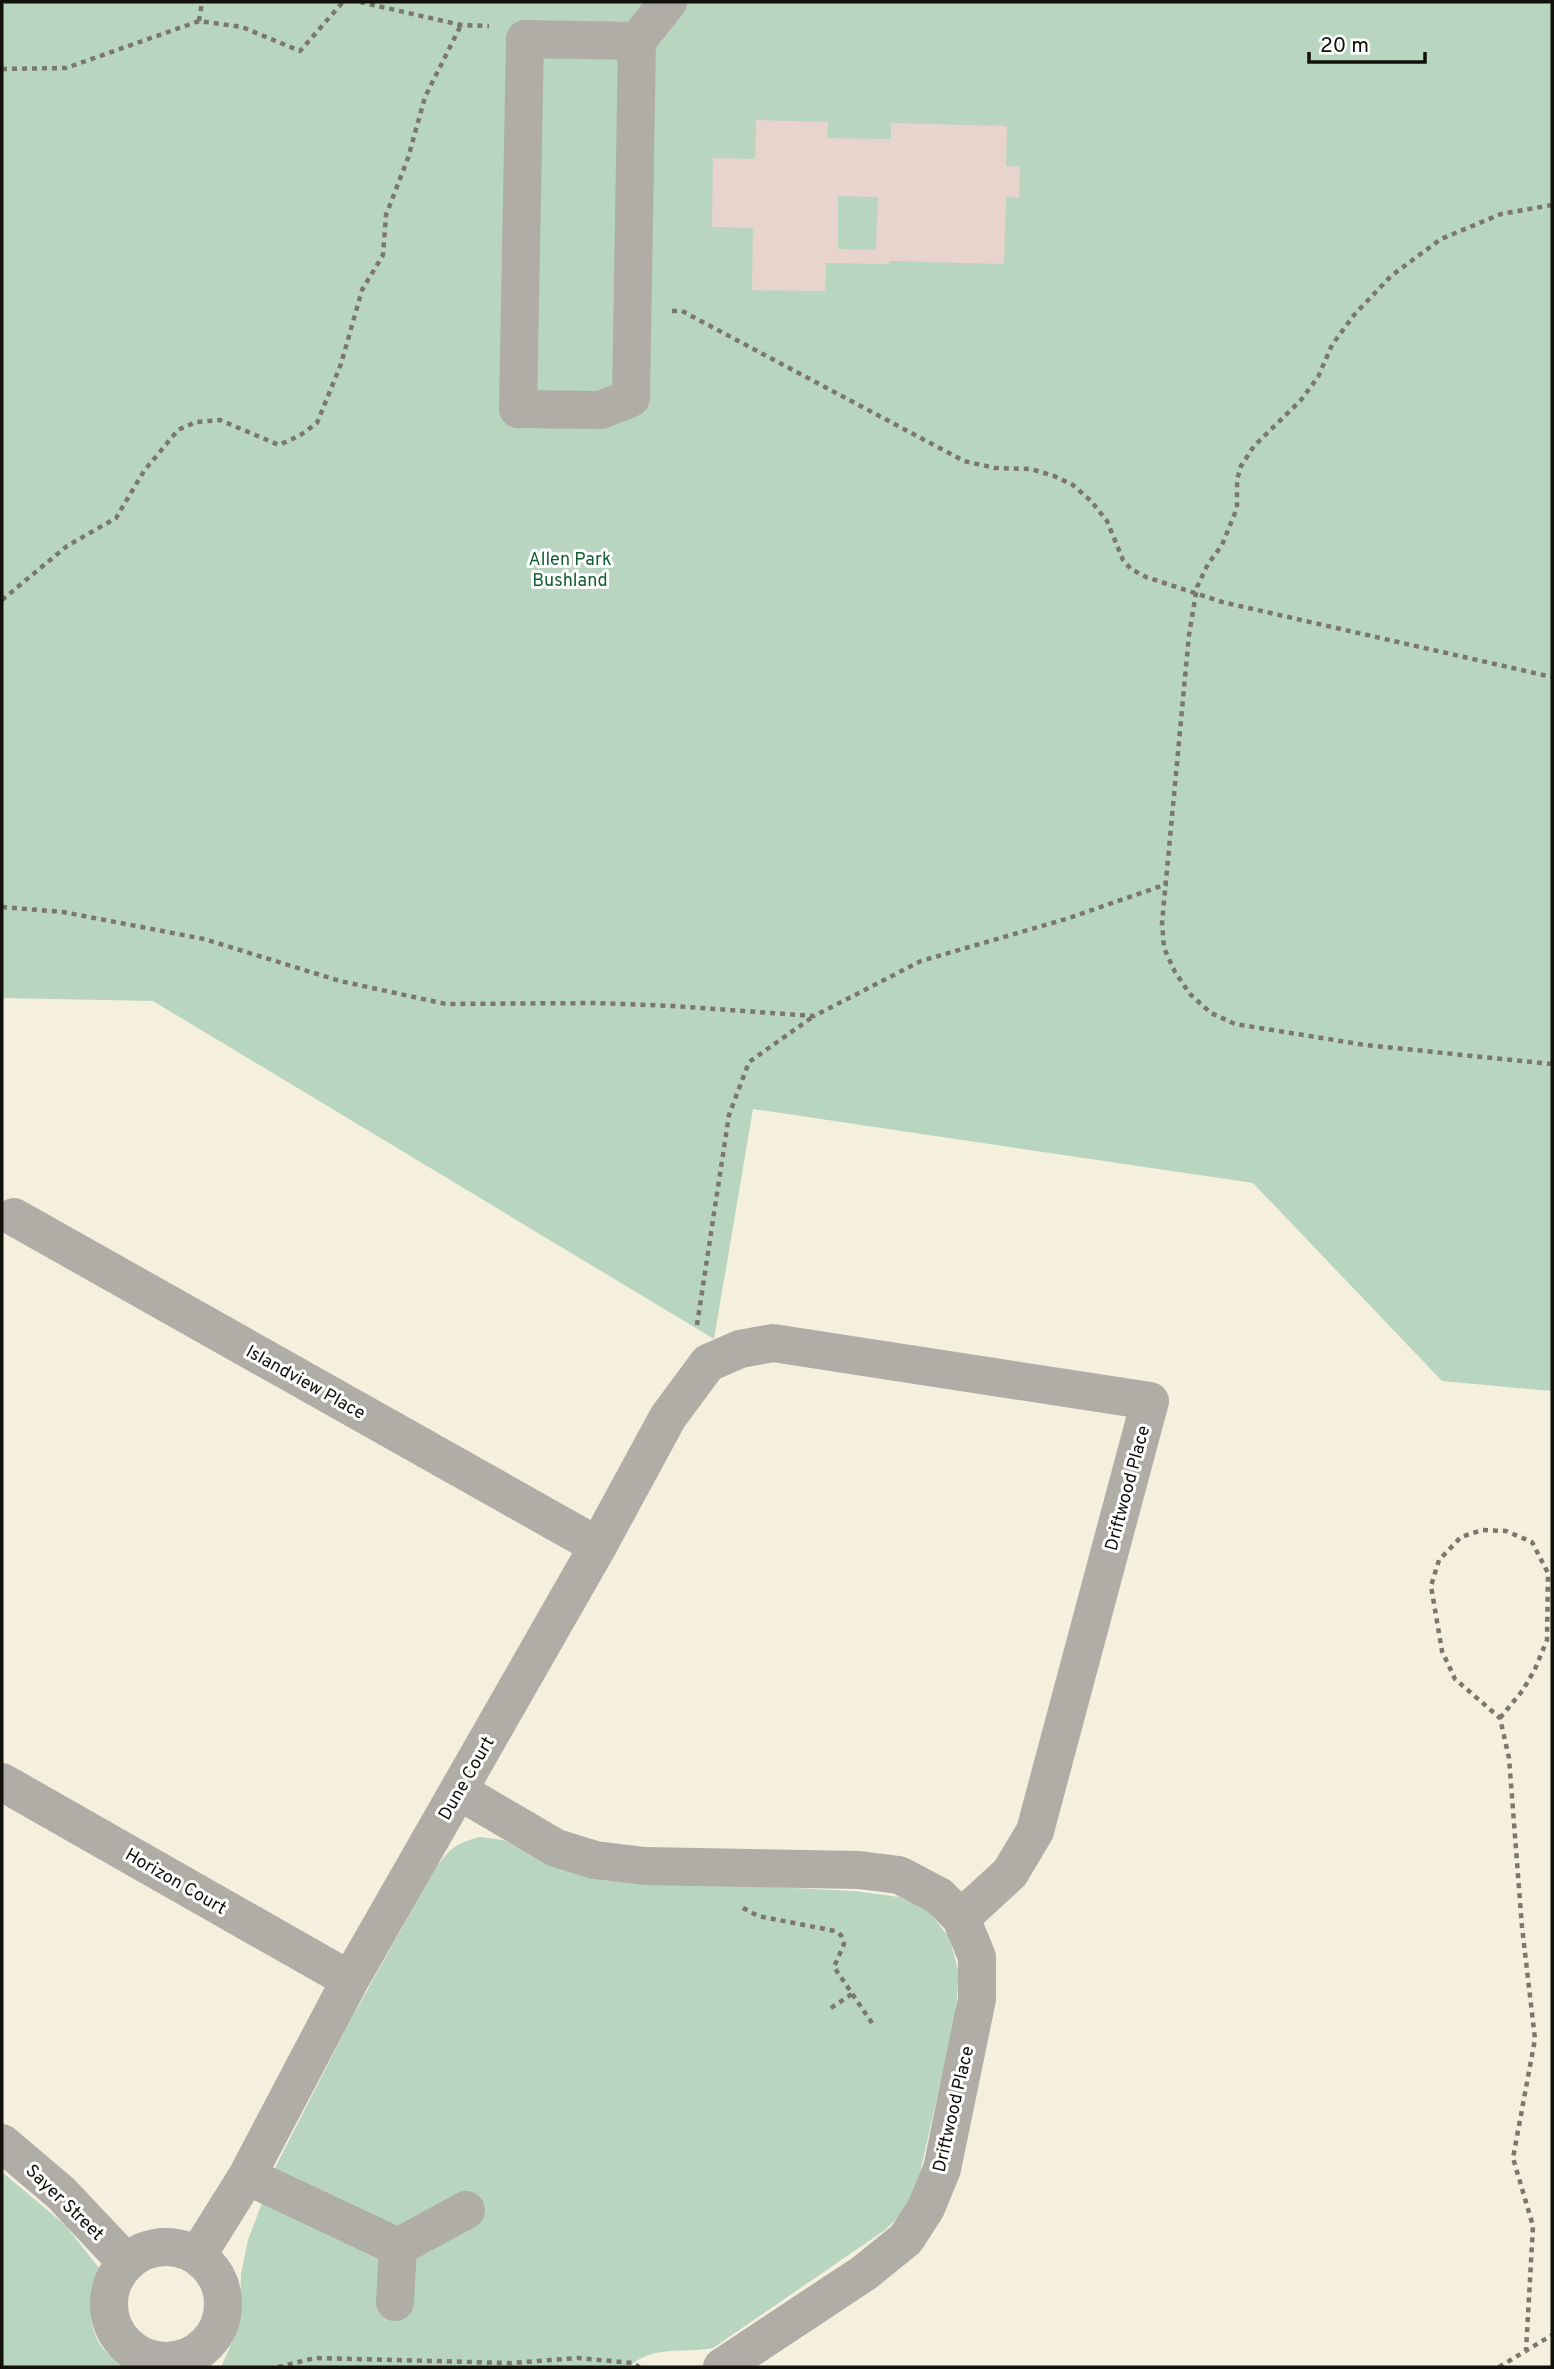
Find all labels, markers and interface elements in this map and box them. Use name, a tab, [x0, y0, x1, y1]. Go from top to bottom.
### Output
scale bar	[1309, 21, 1424, 65]
text: 20 m	[1320, 33, 1369, 60]
park label: Allen Park Bushland	[528, 549, 612, 593]
street label: Islandview Place	[241, 1341, 369, 1426]
street label: Driftwood Place	[1101, 1423, 1156, 1554]
street label: Dune Court	[434, 1733, 501, 1825]
street label: Horizon Court	[120, 1844, 230, 1921]
street label: Driftwood Place	[929, 2044, 980, 2175]
street label: Sayer Street	[20, 2160, 108, 2246]

